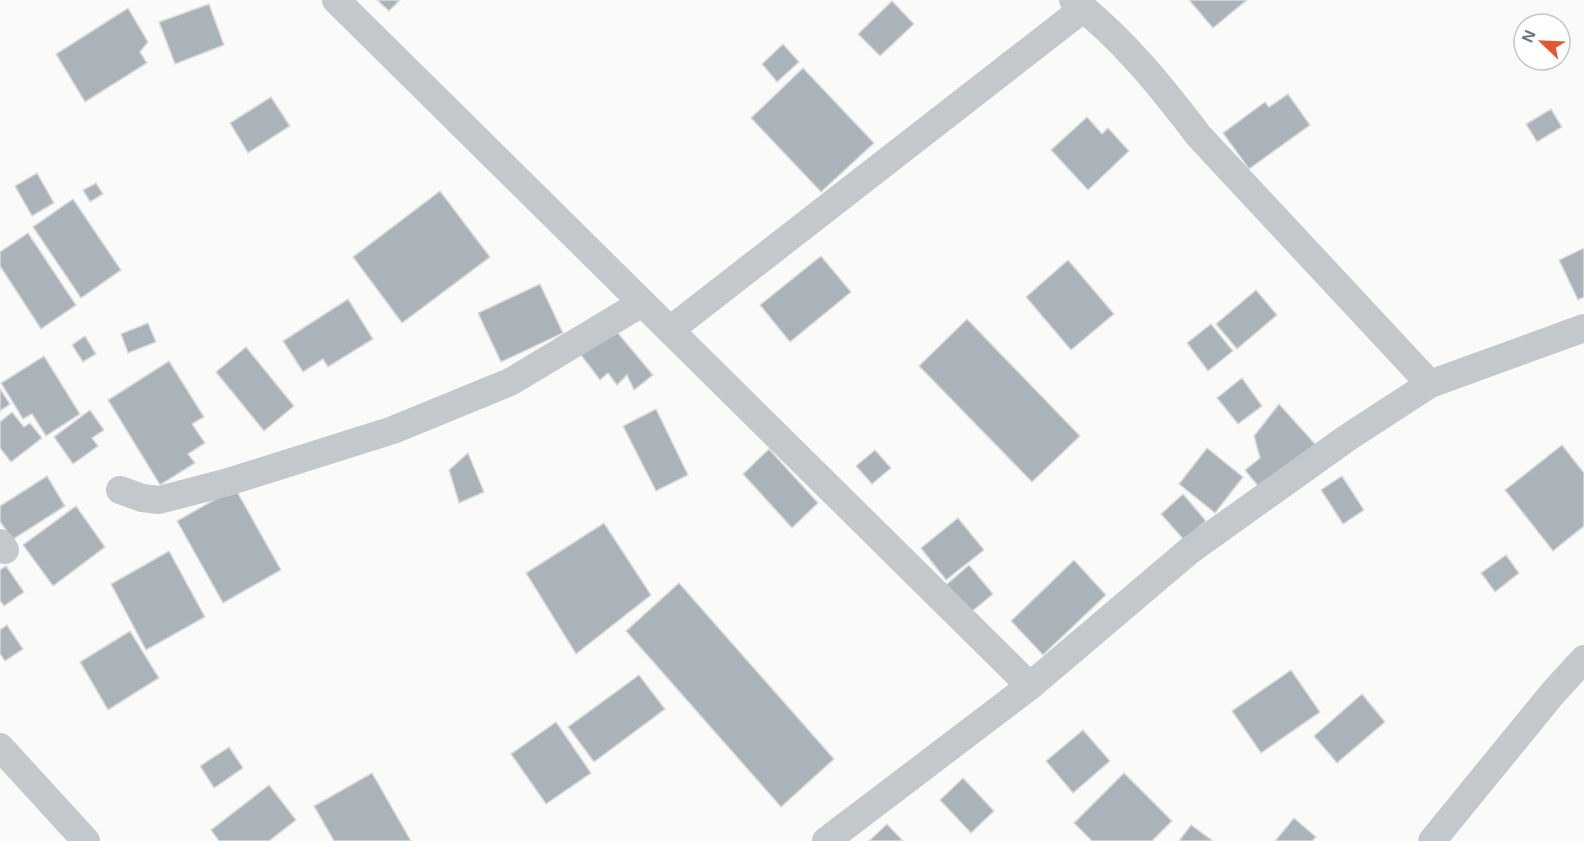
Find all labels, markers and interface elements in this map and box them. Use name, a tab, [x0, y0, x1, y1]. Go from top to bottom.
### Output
north arrow	[1512, 12, 1572, 72]
text: N	[1519, 28, 1539, 45]

